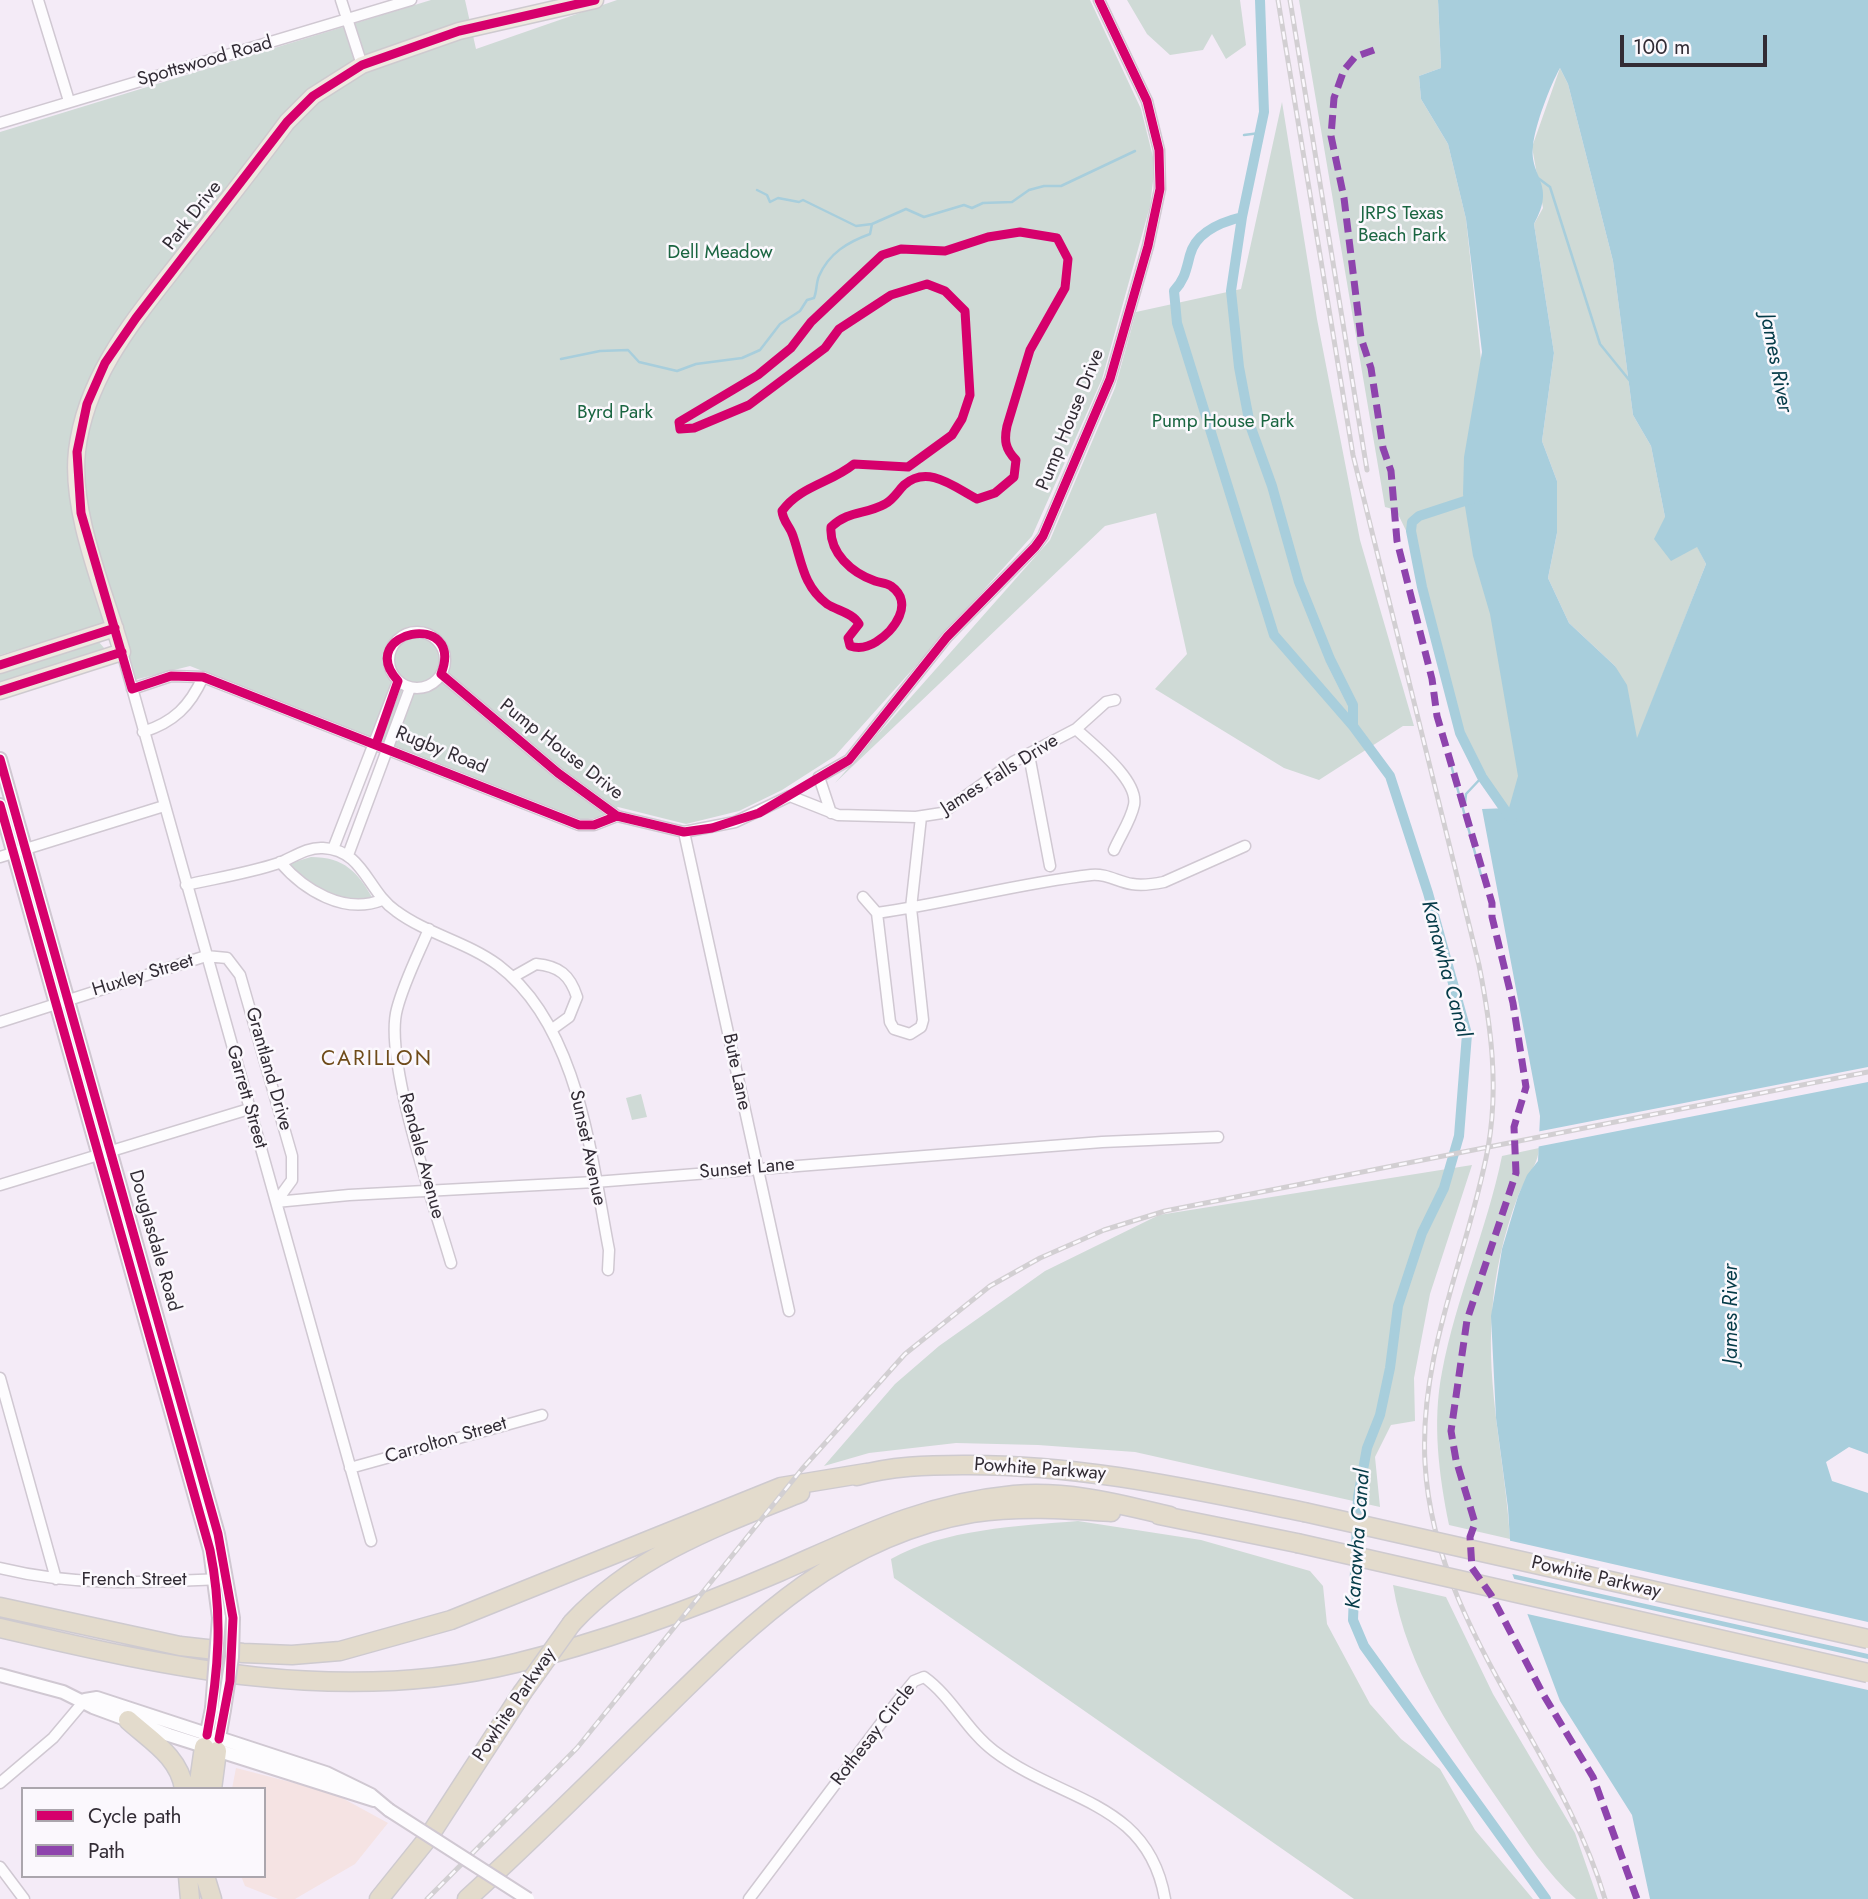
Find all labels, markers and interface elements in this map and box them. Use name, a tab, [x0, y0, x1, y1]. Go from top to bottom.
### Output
scale bar	[1623, 21, 1770, 65]
street label: Spottswood Road	[135, 32, 275, 92]
text: 100 m	[1633, 32, 1690, 62]
street label: Park Drive	[159, 177, 227, 255]
park label: JRPS Texas Beach Park	[1358, 203, 1446, 247]
park label: Dell Meadow	[667, 242, 773, 264]
water label: James River	[1753, 311, 1797, 415]
street label: Pump House Drive	[1032, 346, 1110, 494]
park label: Byrd Park	[577, 402, 653, 424]
park label: Pump House Park	[1152, 411, 1294, 433]
street label: Pump House Drive	[495, 695, 627, 805]
street label: Rugby Road	[392, 722, 490, 780]
street label: James Falls Drive	[937, 730, 1063, 820]
water label: Kanawha Canal	[1415, 898, 1475, 1040]
street label: Huxley Street	[90, 950, 196, 1002]
street label: Grantland Drive	[240, 1005, 296, 1133]
street label: Bute Lane	[717, 1031, 755, 1113]
street label: Garrett Street	[220, 1043, 272, 1151]
district label: CARILLON	[322, 1047, 432, 1073]
street label: Sunset Avenue	[564, 1088, 610, 1208]
street label: Rendale Avenue	[393, 1091, 449, 1221]
street label: Sunset Lane	[698, 1153, 796, 1185]
street label: Douglasdale Road	[123, 1168, 185, 1314]
water label: James River	[1719, 1264, 1745, 1364]
street label: Carrolton Street	[382, 1413, 510, 1469]
street label: Powhite Parkway	[973, 1454, 1107, 1486]
water label: Kanawha Canal	[1342, 1468, 1376, 1610]
street label: Powhite Parkway	[1529, 1552, 1663, 1604]
street label: French Street	[81, 1569, 187, 1591]
street label: Powhite Parkway	[469, 1644, 561, 1766]
street label: Rothesay Circle	[827, 1679, 921, 1791]
legend	[21, 1787, 266, 1878]
text: Cycle path	[88, 1801, 181, 1831]
text: Path	[88, 1836, 125, 1866]

